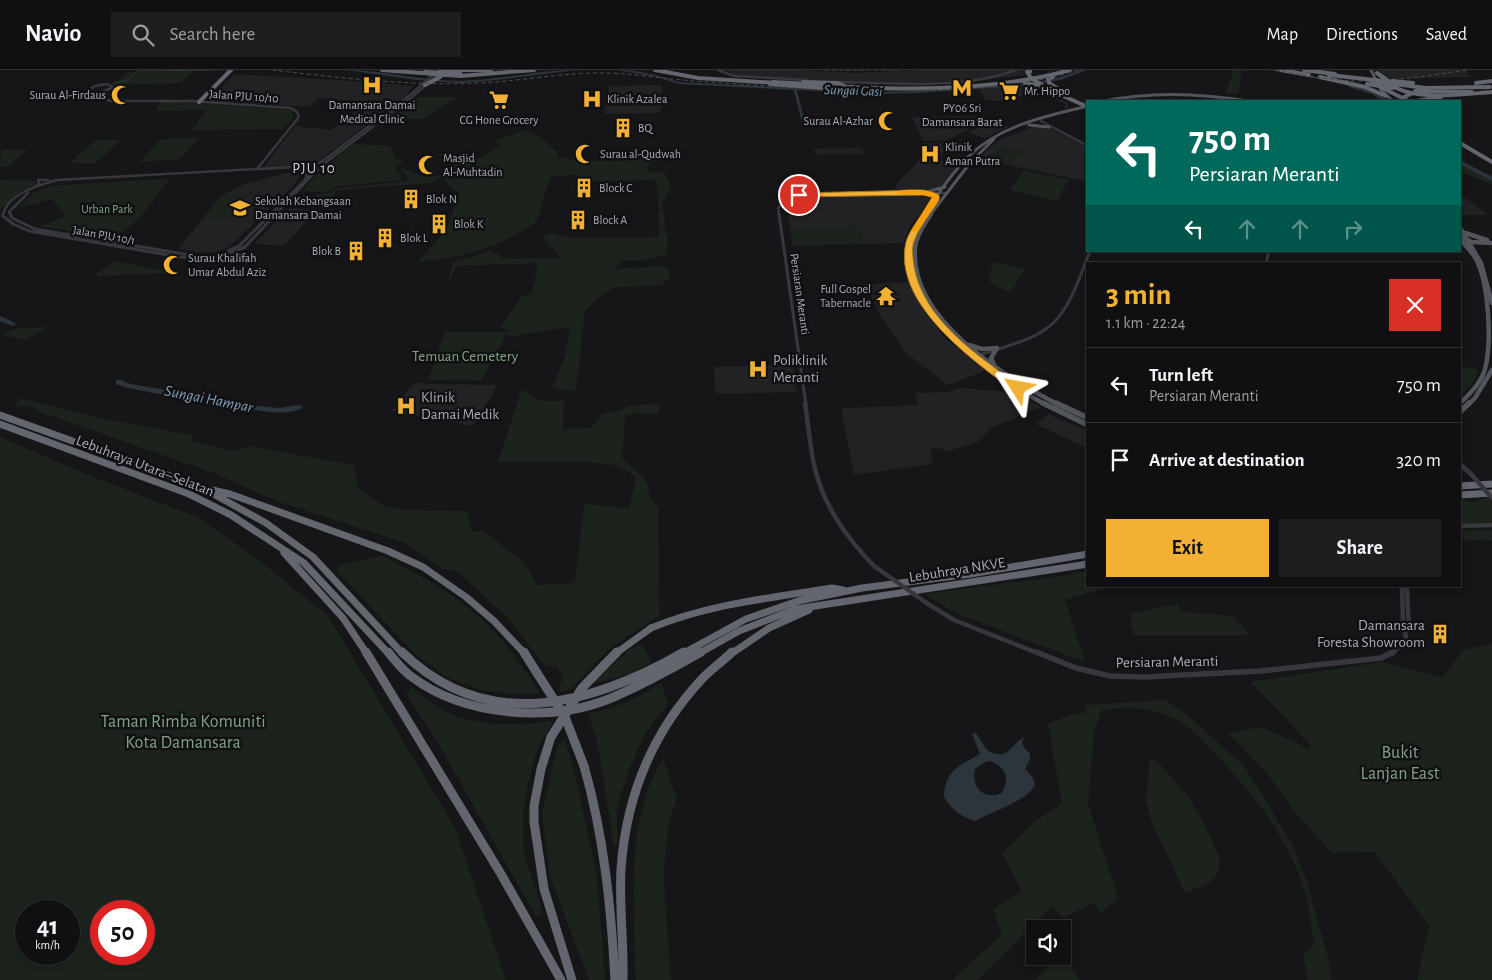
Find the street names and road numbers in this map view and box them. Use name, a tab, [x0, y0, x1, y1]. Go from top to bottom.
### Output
street label: Jalan PJU 10/10	[209, 88, 279, 104]
street label: Jalan PJU 10/1	[72, 224, 136, 246]
street label: Persiaran Meranti	[788, 252, 812, 336]
street label: Lebuhraya Utara–Selatan	[74, 433, 216, 499]
street label: Lebuhraya NKVE	[908, 555, 1006, 585]
street label: Persiaran Meranti	[1116, 654, 1218, 670]

